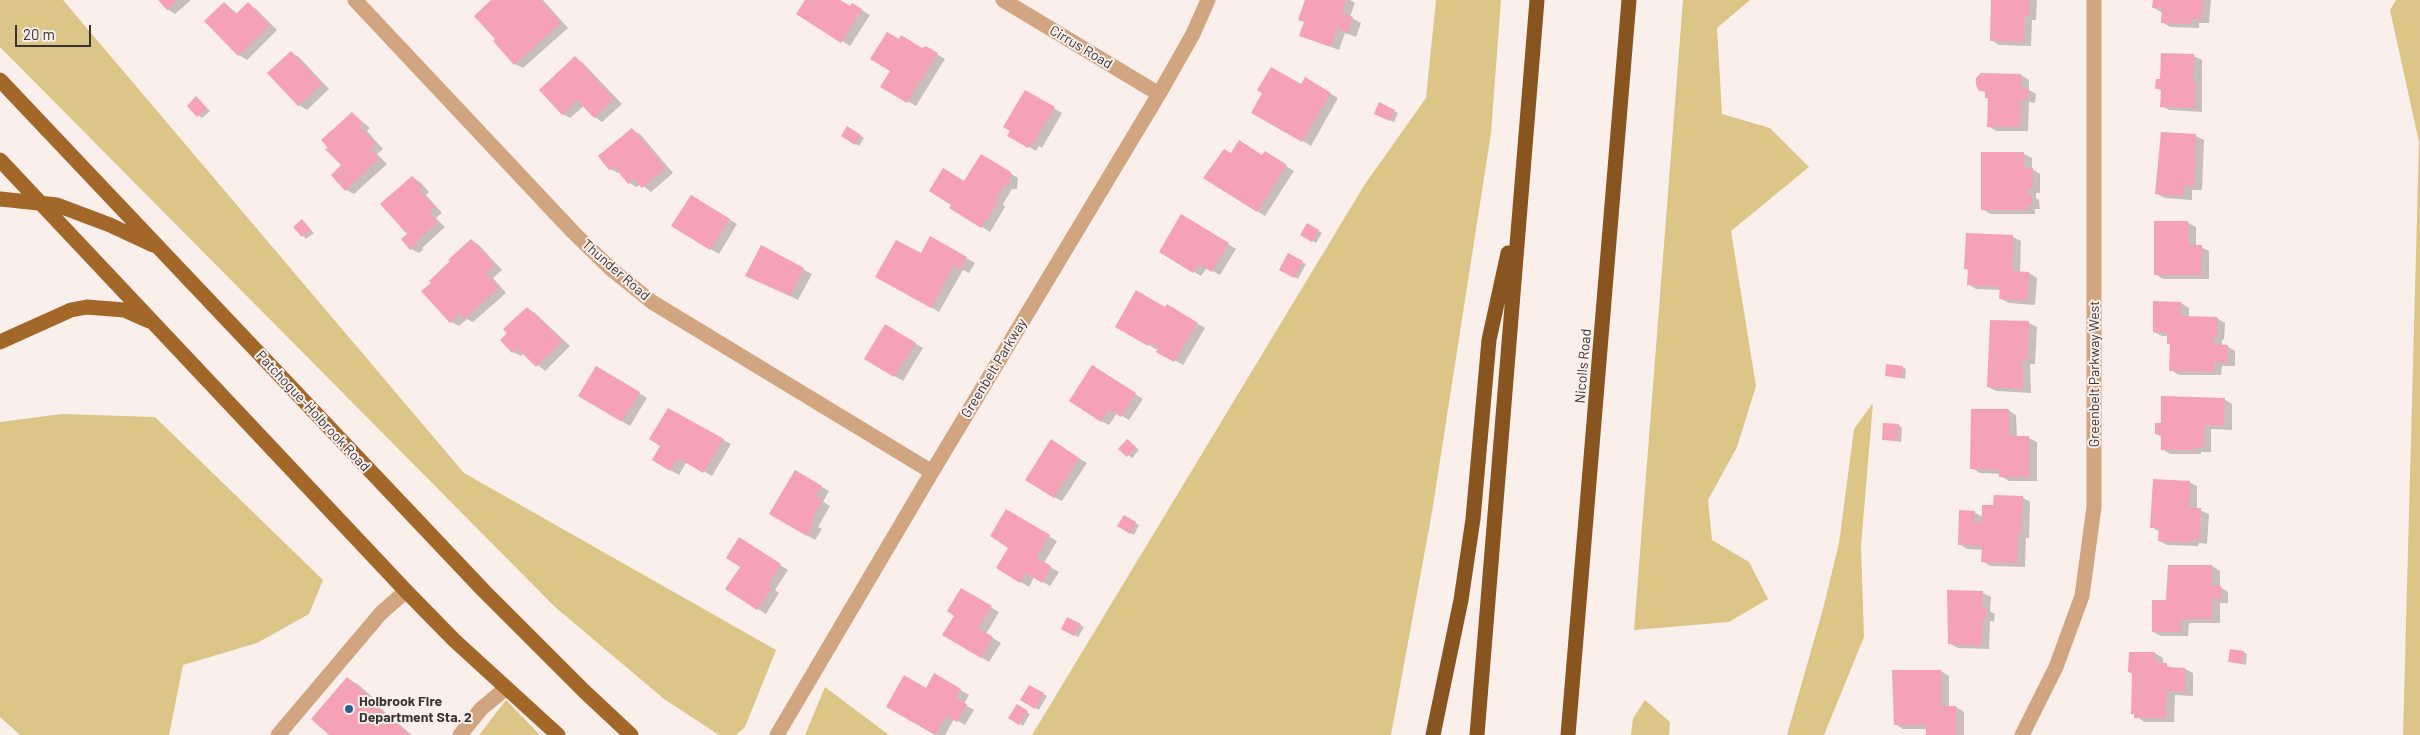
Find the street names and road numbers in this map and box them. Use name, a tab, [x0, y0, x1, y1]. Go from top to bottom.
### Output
street label: Cirrus Road	[1047, 22, 1115, 72]
street label: Thunder Road	[579, 236, 653, 304]
street label: Greenbelt Parkway West	[2086, 301, 2102, 447]
street label: Greenbelt Parkway	[958, 315, 1030, 421]
street label: Nicolls Road	[1571, 328, 1595, 404]
street label: Patchogue-Holbrook Road	[253, 347, 373, 475]

